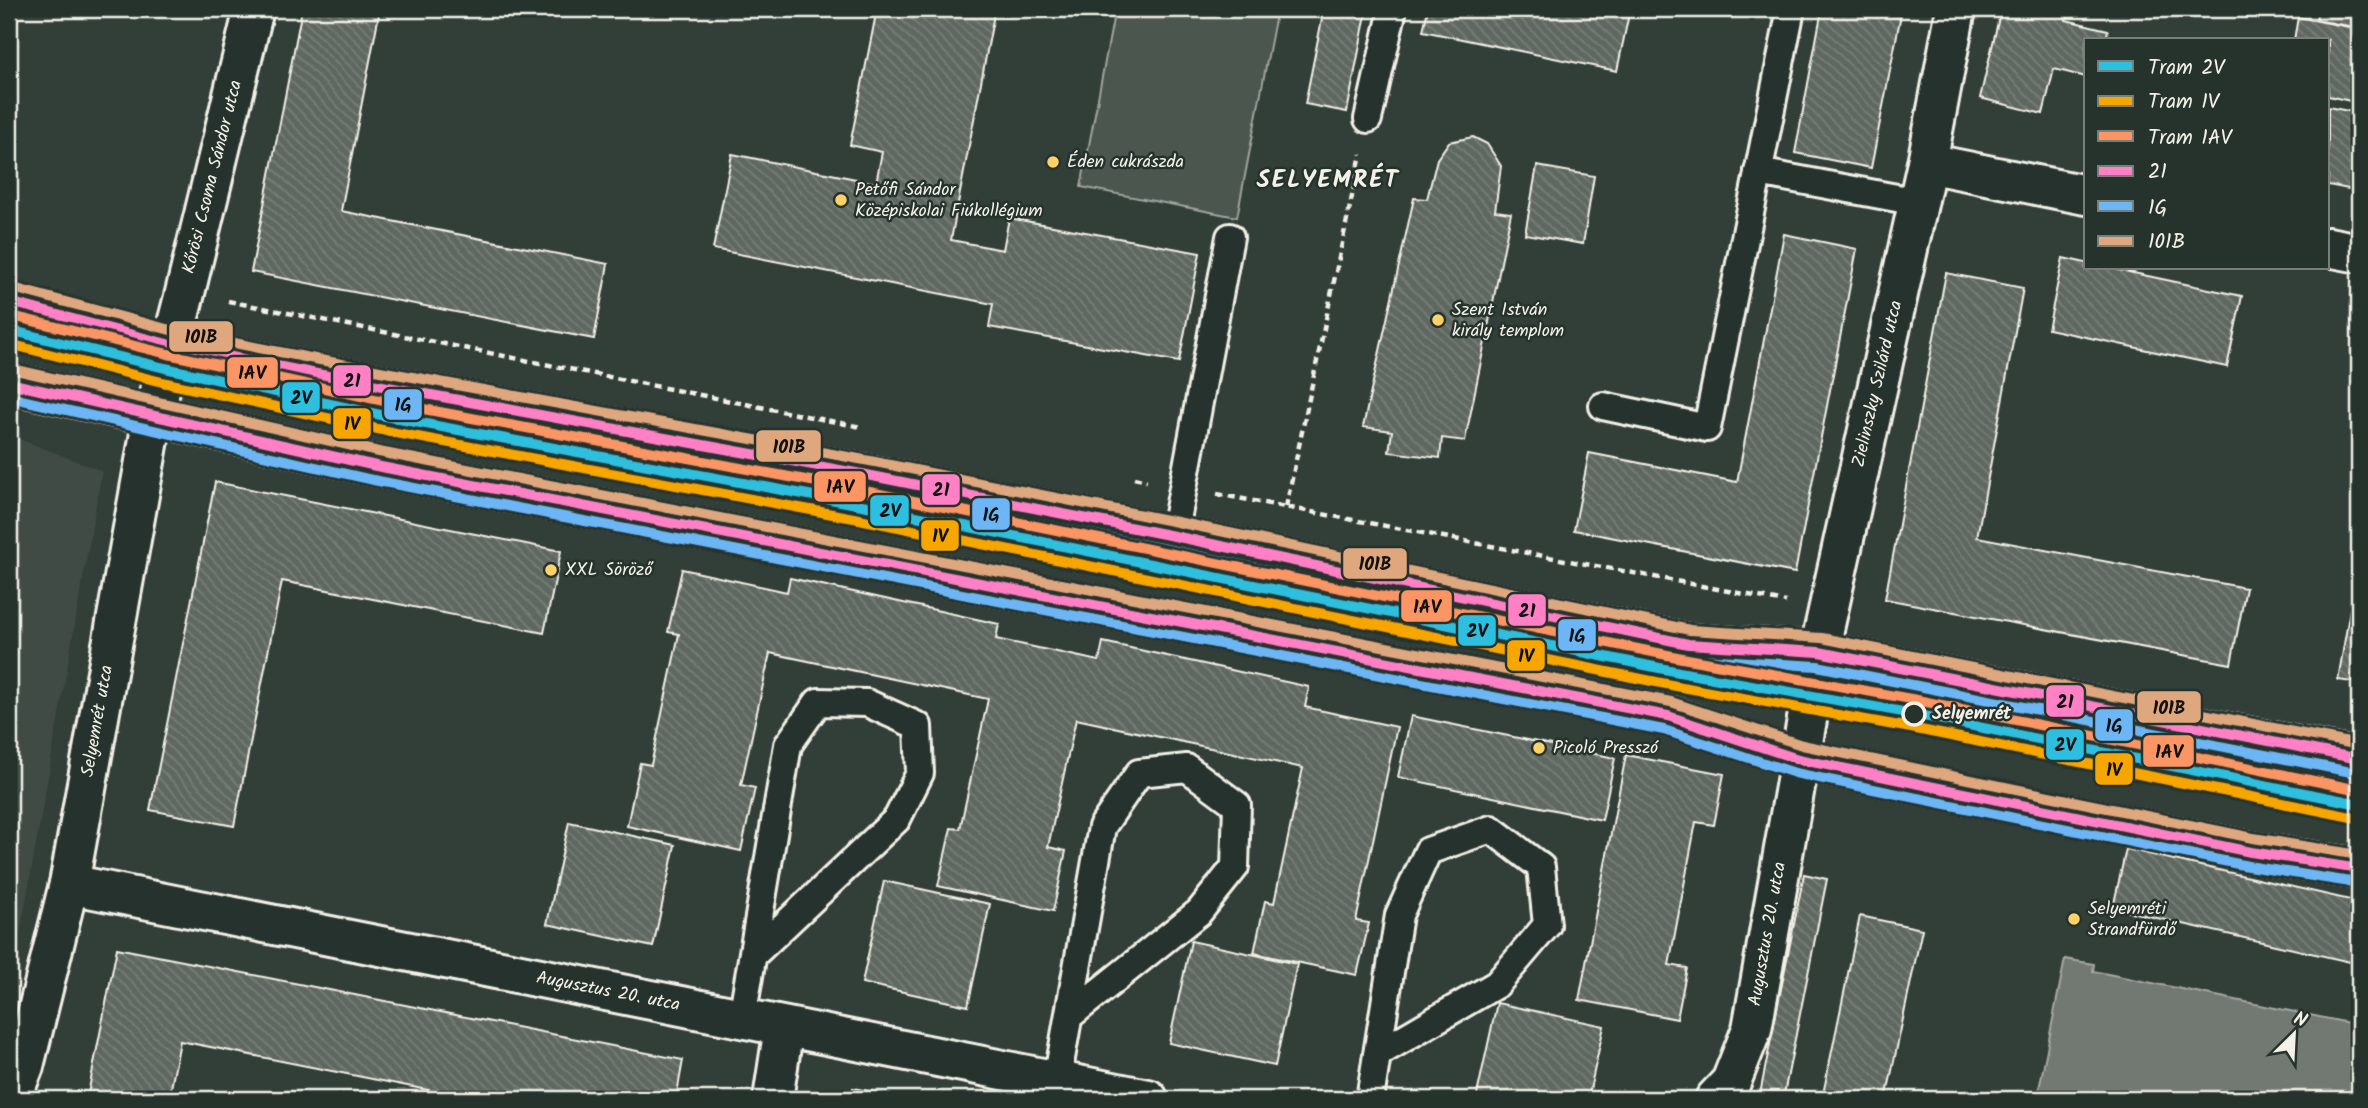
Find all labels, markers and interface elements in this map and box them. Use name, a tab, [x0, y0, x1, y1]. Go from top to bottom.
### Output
legend	[2084, 38, 2330, 270]
text: Tram 2V	[2148, 52, 2226, 85]
street label: Kőrösi Csoma Sándor utca	[175, 77, 251, 277]
text: Tram 1V	[2148, 86, 2221, 119]
text: Tram 1AV	[2148, 122, 2234, 155]
place label: Éden cukrászda	[1067, 148, 1184, 177]
marker: Éden cukrászda	[1045, 154, 1061, 170]
text: 21	[2148, 156, 2167, 189]
district label: SELYEMRÉT	[1256, 161, 1400, 200]
place label: Petőfi Sándor Középiskolai Fiúkollégium	[855, 176, 1043, 226]
marker: Petőfi Sándor Középiskolai Fiúkollégium	[833, 192, 849, 208]
text: 1G	[2148, 192, 2167, 225]
text: 101B	[2148, 226, 2185, 259]
place label: Szent István király templom	[1452, 296, 1564, 346]
street label: Zielinszky Szilárd utca	[1845, 298, 1911, 470]
marker: Szent István király templom	[1430, 312, 1446, 328]
line badge: 101B	[168, 320, 234, 353]
text: 101B	[184, 323, 218, 353]
line badge: 1AV	[226, 356, 279, 389]
text: 1AV	[238, 359, 268, 389]
line badge: 21	[332, 364, 372, 397]
text: 21	[344, 367, 361, 397]
line badge: 2V	[281, 381, 321, 414]
text: 2V	[290, 384, 313, 414]
line badge: 1G	[383, 388, 423, 421]
text: 1G	[394, 391, 412, 421]
line badge: 1V	[332, 407, 372, 440]
text: 1V	[344, 410, 362, 440]
line badge: 101B	[755, 429, 822, 463]
text: 101B	[772, 433, 806, 463]
line badge: 1AV	[813, 470, 867, 503]
text: 1AV	[826, 473, 856, 503]
line badge: 21	[921, 473, 961, 506]
text: 21	[933, 476, 950, 506]
line badge: 2V	[869, 494, 910, 527]
text: 2V	[879, 497, 902, 527]
line badge: 1G	[971, 497, 1011, 531]
text: 1G	[982, 501, 1000, 531]
line badge: 1V	[920, 519, 960, 552]
text: 1V	[932, 522, 950, 552]
line badge: 101B	[1342, 547, 1408, 580]
text: 101B	[1358, 550, 1392, 580]
place label: XXL Söröző	[565, 556, 654, 585]
marker: XXL Söröző	[543, 562, 559, 578]
line badge: 1AV	[1400, 589, 1453, 623]
text: 1AV	[1413, 593, 1443, 623]
line badge: 21	[1507, 593, 1547, 627]
text: 21	[1519, 597, 1536, 627]
line badge: 2V	[1457, 614, 1497, 647]
text: 2V	[1466, 617, 1489, 647]
line badge: 1G	[1557, 618, 1597, 652]
text: 1G	[1568, 622, 1586, 652]
line badge: 1V	[1506, 639, 1546, 672]
text: 1V	[1518, 642, 1536, 672]
street label: Selyemrét utca	[74, 663, 122, 779]
line badge: 21	[2045, 684, 2085, 718]
text: 21	[2057, 688, 2074, 718]
line badge: 101B	[2136, 690, 2202, 724]
text: 101B	[2152, 694, 2186, 724]
place label: Selyemrét	[1932, 700, 2012, 729]
marker: Selyemrét	[1902, 702, 1926, 726]
line badge: 1G	[2094, 708, 2134, 742]
text: 1G	[2105, 712, 2123, 742]
line badge: 2V	[2045, 728, 2085, 761]
text: 2V	[2054, 731, 2077, 761]
place label: Picoló Presszó	[1553, 734, 1659, 763]
line badge: 1AV	[2142, 734, 2195, 768]
text: 1AV	[2155, 738, 2185, 768]
marker: Picoló Presszó	[1531, 740, 1547, 756]
line badge: 1V	[2094, 752, 2134, 786]
text: 1V	[2106, 756, 2124, 786]
street label: Augusztus 20. utca	[1741, 860, 1795, 1008]
place label: Selyemréti Strandfürdő	[2088, 895, 2178, 945]
marker: Selyemréti Strandfürdő	[2066, 911, 2082, 927]
street label: Augusztus 20. utca	[534, 964, 682, 1020]
north arrow	[2260, 1000, 2330, 1070]
text: N	[2289, 1004, 2312, 1036]

